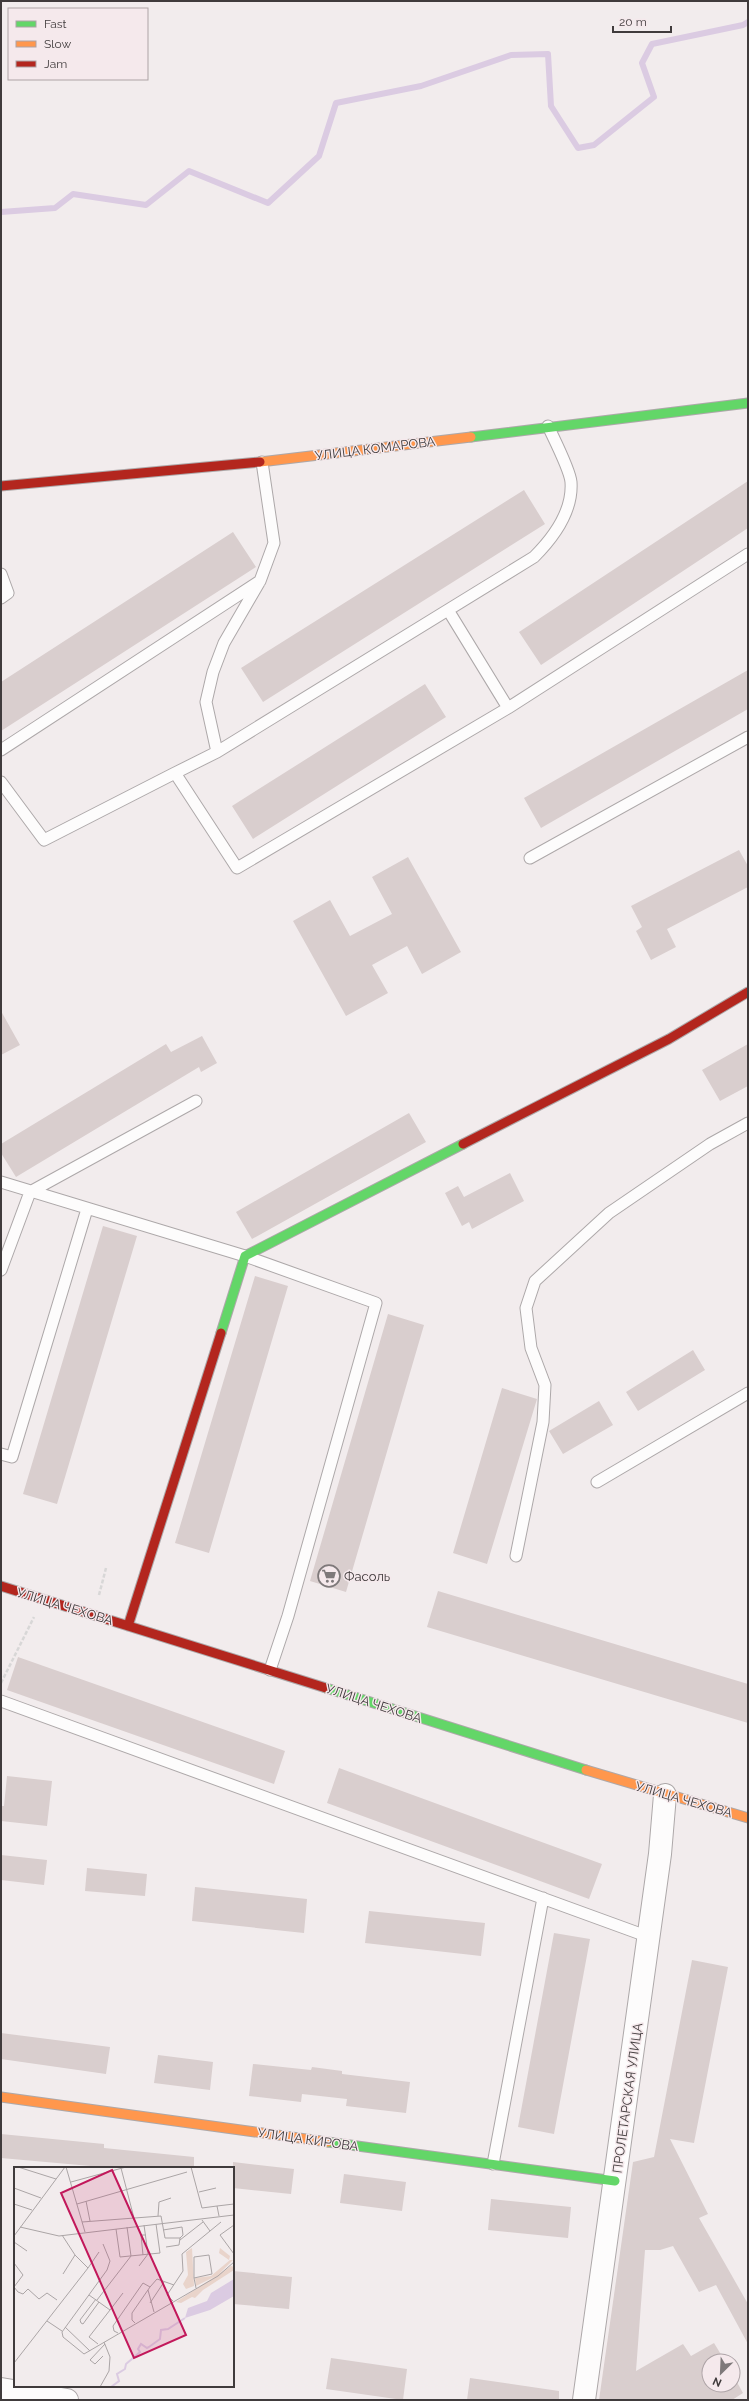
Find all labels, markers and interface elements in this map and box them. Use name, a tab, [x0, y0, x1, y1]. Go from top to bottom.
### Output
legend	[8, 8, 148, 80]
scale bar	[613, 8, 671, 34]
text: 20 m	[619, 15, 647, 29]
text: Fast	[44, 17, 67, 31]
text: Slow	[44, 37, 71, 51]
text: Jam	[44, 57, 67, 71]
street label: УЛИЦА КОМАРОВА	[314, 434, 436, 463]
supermarket icon: Фасоль	[316, 1563, 342, 1589]
place label: Фасоль	[344, 1569, 390, 1584]
street label: УЛИЦА ЧЕХОВА	[15, 1585, 115, 1628]
street label: УЛИЦА ЧЕХОВА	[324, 1681, 424, 1726]
street label: УЛИЦА ЧЕХОВА	[634, 1778, 734, 1821]
street label: ПРОЛЕТАРСКАЯ УЛИЦА	[610, 2022, 646, 2174]
street label: УЛИЦА КИРОВА	[256, 2125, 360, 2154]
inset map	[14, 2167, 234, 2387]
north arrow	[701, 2353, 741, 2393]
text: N	[711, 2374, 724, 2389]

